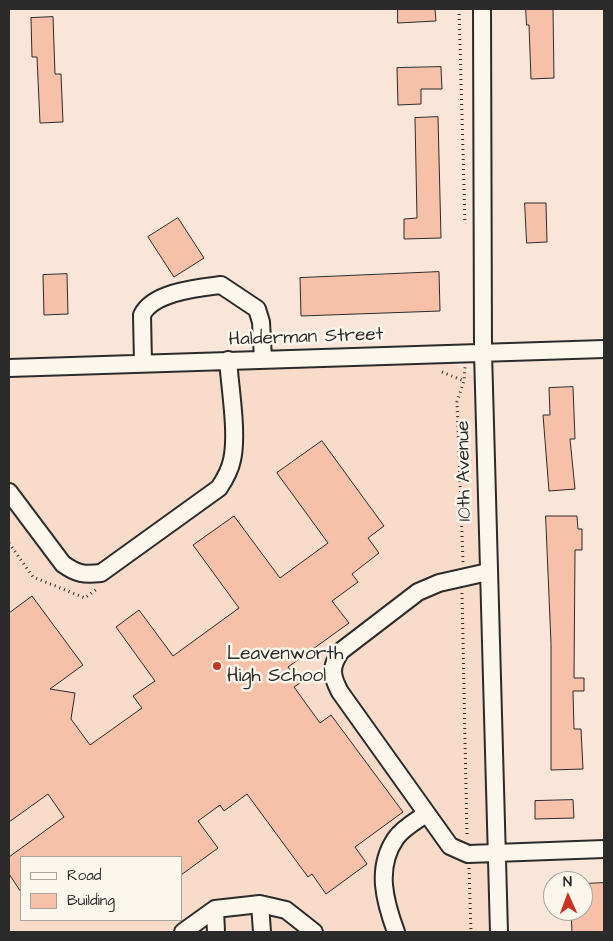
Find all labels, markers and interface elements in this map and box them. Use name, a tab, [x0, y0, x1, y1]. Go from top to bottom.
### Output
street label: Halderman Street	[228, 324, 384, 352]
street label: 10th Avenue	[453, 420, 477, 522]
place label: Leavenworth High School	[227, 644, 343, 688]
marker: Leavenworth High School	[211, 660, 223, 672]
legend	[20, 856, 182, 921]
text: Road	[67, 865, 101, 886]
north arrow	[543, 871, 593, 921]
text: N	[563, 872, 572, 892]
text: Building	[67, 890, 115, 911]

